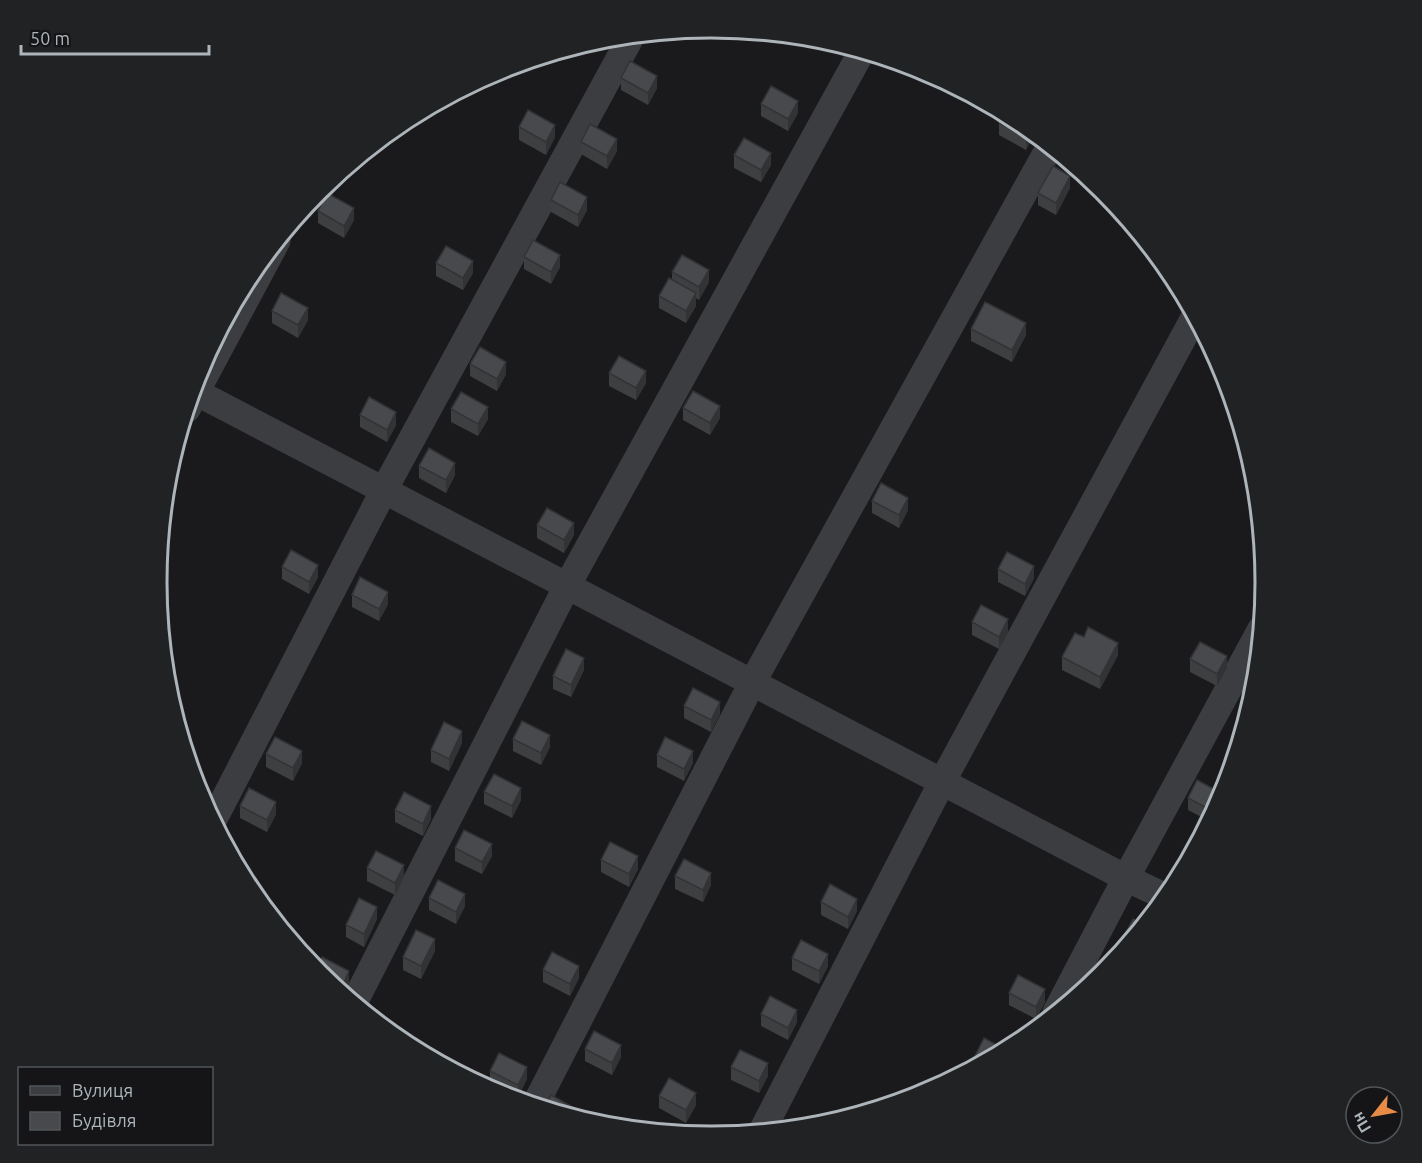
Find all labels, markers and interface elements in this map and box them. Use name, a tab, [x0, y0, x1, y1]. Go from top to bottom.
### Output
scale bar	[21, 18, 208, 56]
text: 50 m	[30, 28, 70, 48]
legend	[18, 1067, 213, 1145]
text: Вулиця	[72, 1080, 133, 1100]
north arrow	[1344, 1085, 1404, 1145]
text: Пн	[1348, 1109, 1374, 1136]
text: Будівля	[72, 1110, 137, 1130]

